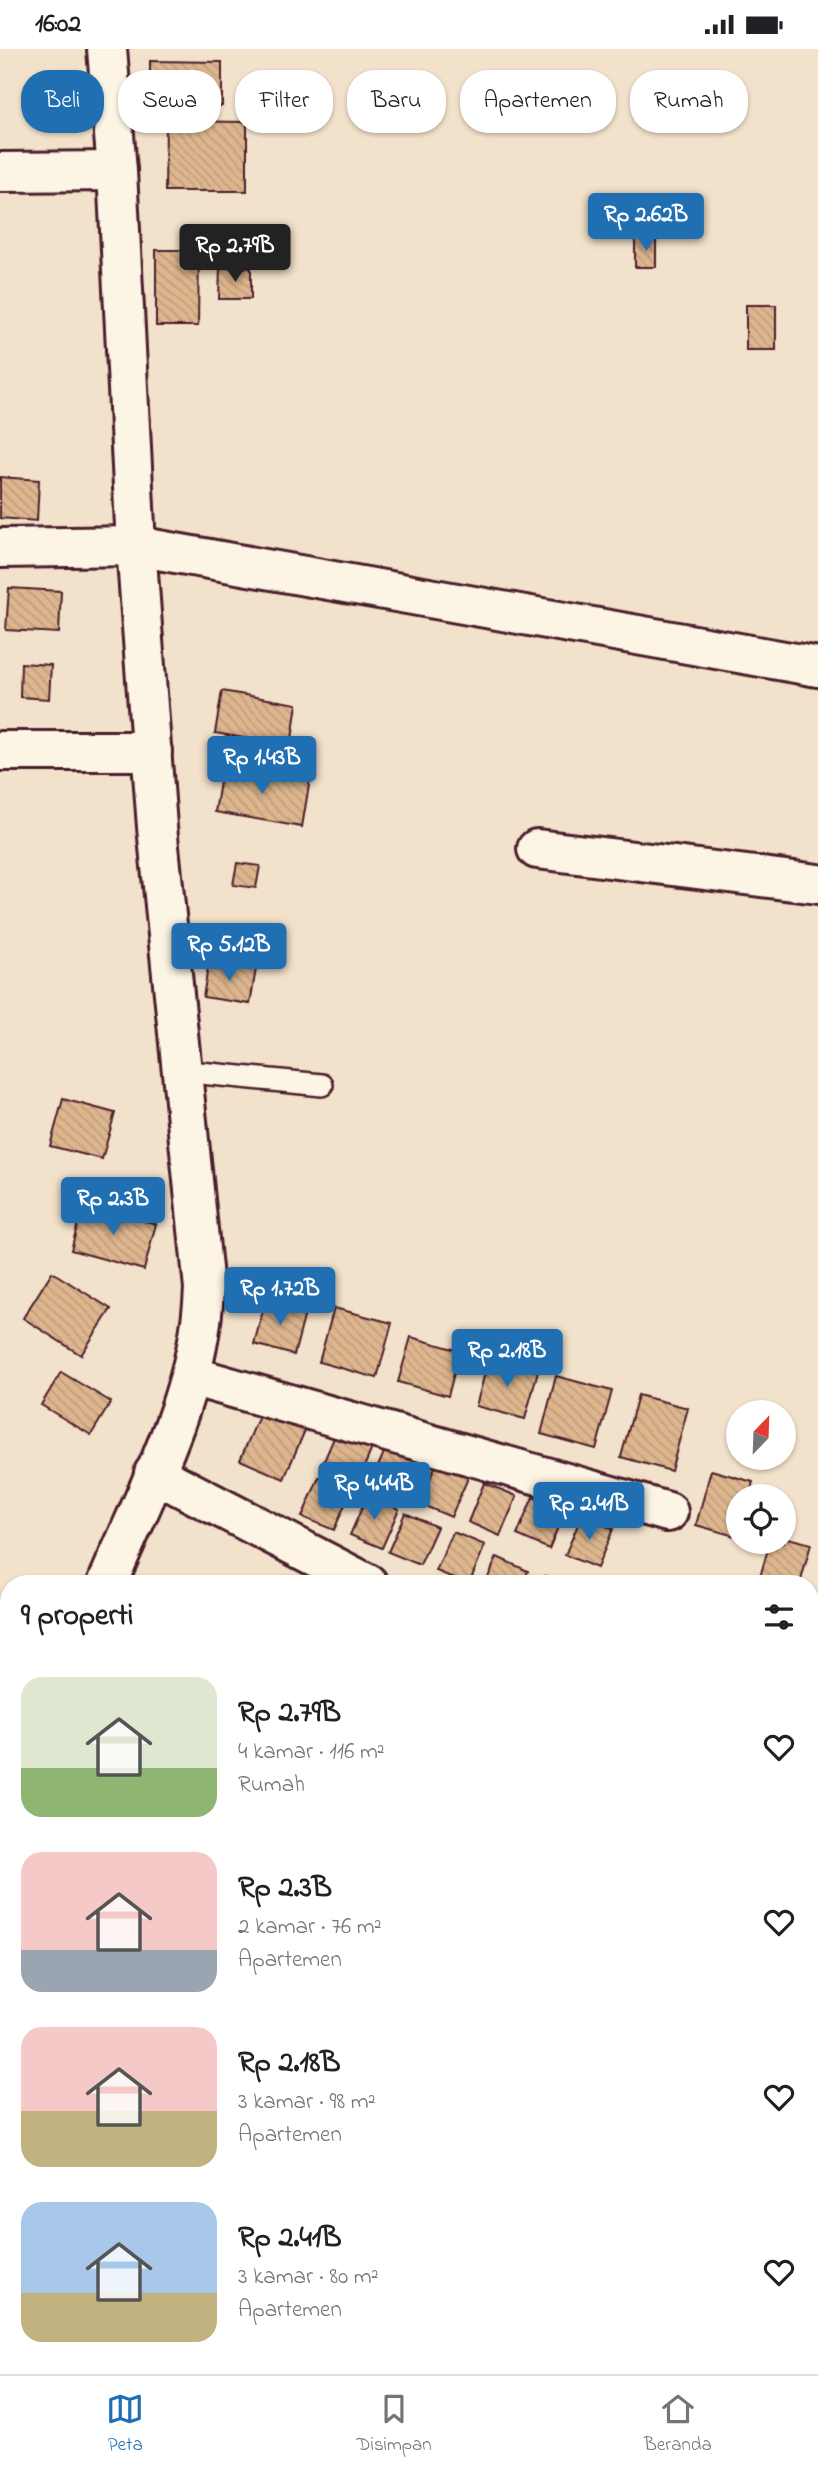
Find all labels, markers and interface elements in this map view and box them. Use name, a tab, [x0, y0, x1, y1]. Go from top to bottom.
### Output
text: 16:02	[35, 6, 81, 44]
chip: Beli	[21, 70, 104, 133]
chip: Sewa	[118, 70, 221, 133]
chip: Filter	[235, 70, 333, 133]
chip: Baru	[347, 70, 446, 133]
chip: Apartemen	[460, 70, 616, 133]
chip: Rumah	[630, 70, 748, 133]
pin: Rp 2.62B	[574, 193, 718, 253]
text: Rp 2.62B	[604, 199, 688, 232]
pin: Rp 2.79B	[163, 225, 307, 284]
text: Rp 2.79B	[196, 230, 274, 263]
pin: Rp 1.43B	[190, 737, 334, 796]
text: Rp 1.43B	[223, 742, 301, 775]
pin: Rp 5.12B	[157, 923, 301, 983]
text: Rp 5.12B	[187, 929, 271, 962]
pin: Rp 2.3B	[48, 1177, 178, 1237]
text: Rp 2.3B	[77, 1183, 149, 1216]
pin: Rp 1.72B	[208, 1267, 352, 1327]
text: Rp 1.72B	[240, 1273, 320, 1306]
pin: Rp 2.18B	[435, 1329, 579, 1389]
text: Rp 2.18B	[468, 1335, 546, 1368]
north arrow	[726, 1400, 796, 1470]
map controls	[726, 1400, 796, 1554]
pin: Rp 4.44B	[302, 1463, 446, 1522]
text: Rp 4.44B	[334, 1468, 414, 1501]
pin: Rp 2.41B	[517, 1483, 661, 1542]
button: locate	[726, 1484, 796, 1554]
text: Rp 2.41B	[549, 1488, 629, 1521]
text: 9 properti	[21, 1595, 133, 1639]
icon: filters	[760, 1598, 798, 1636]
text: Rp 2.79B	[238, 1692, 341, 1736]
icon: home	[77, 1705, 161, 1789]
icon: heart	[760, 1728, 798, 1766]
text: 4 kamar · 116 m²	[238, 1736, 385, 1769]
text: Rumah	[238, 1769, 305, 1802]
text: Rp 2.3B	[238, 1867, 332, 1911]
icon: home	[77, 1880, 161, 1964]
icon: heart	[760, 1903, 798, 1941]
text: 2 kamar · 76 m²	[238, 1911, 382, 1944]
text: Apartemen	[238, 1944, 342, 1977]
text: Rp 2.18B	[238, 2042, 340, 2086]
icon: home	[77, 2055, 161, 2139]
icon: heart	[760, 2078, 798, 2116]
text: 3 kamar · 98 m²	[238, 2086, 376, 2119]
text: Apartemen	[238, 2119, 342, 2152]
text: Rp 2.41B	[238, 2217, 342, 2261]
icon: home	[77, 2230, 161, 2314]
icon: heart	[760, 2253, 798, 2291]
text: 3 kamar · 80 m²	[238, 2261, 379, 2294]
text: Apartemen	[238, 2294, 342, 2327]
tab: Peta	[106, 2390, 144, 2459]
tab: Disimpan	[357, 2390, 432, 2459]
tab: Beranda	[644, 2390, 712, 2459]

